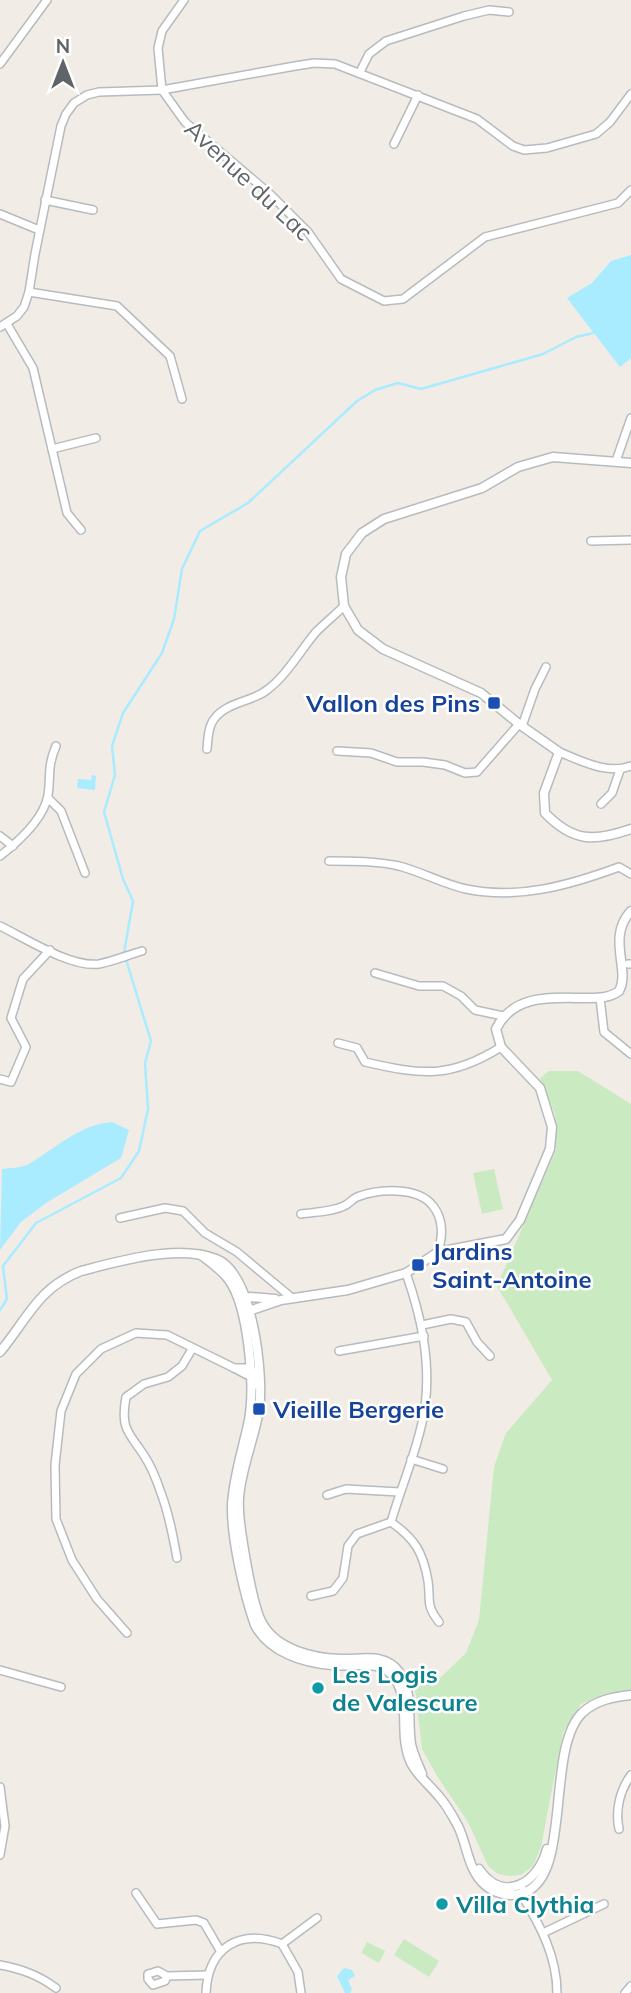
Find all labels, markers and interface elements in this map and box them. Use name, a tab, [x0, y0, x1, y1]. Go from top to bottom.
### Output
north arrow	[28, 28, 98, 98]
text: N	[56, 34, 70, 58]
street label: Avenue du Lac	[179, 113, 319, 247]
place label: Vallon des Pins	[305, 688, 480, 718]
marker: Vallon des Pins	[486, 695, 502, 711]
place label: Jardins Saint-Antoine	[432, 1236, 592, 1294]
marker: Jardins Saint-Antoine	[410, 1257, 426, 1273]
place label: Vieille Bergerie	[272, 1394, 444, 1424]
marker: Vieille Bergerie	[251, 1401, 267, 1417]
place label: Les Logis de Valescure	[332, 1659, 478, 1717]
marker: Les Logis de Valescure	[310, 1680, 326, 1696]
place label: Villa Clythia	[455, 1889, 594, 1919]
marker: Villa Clythia	[434, 1896, 450, 1912]

